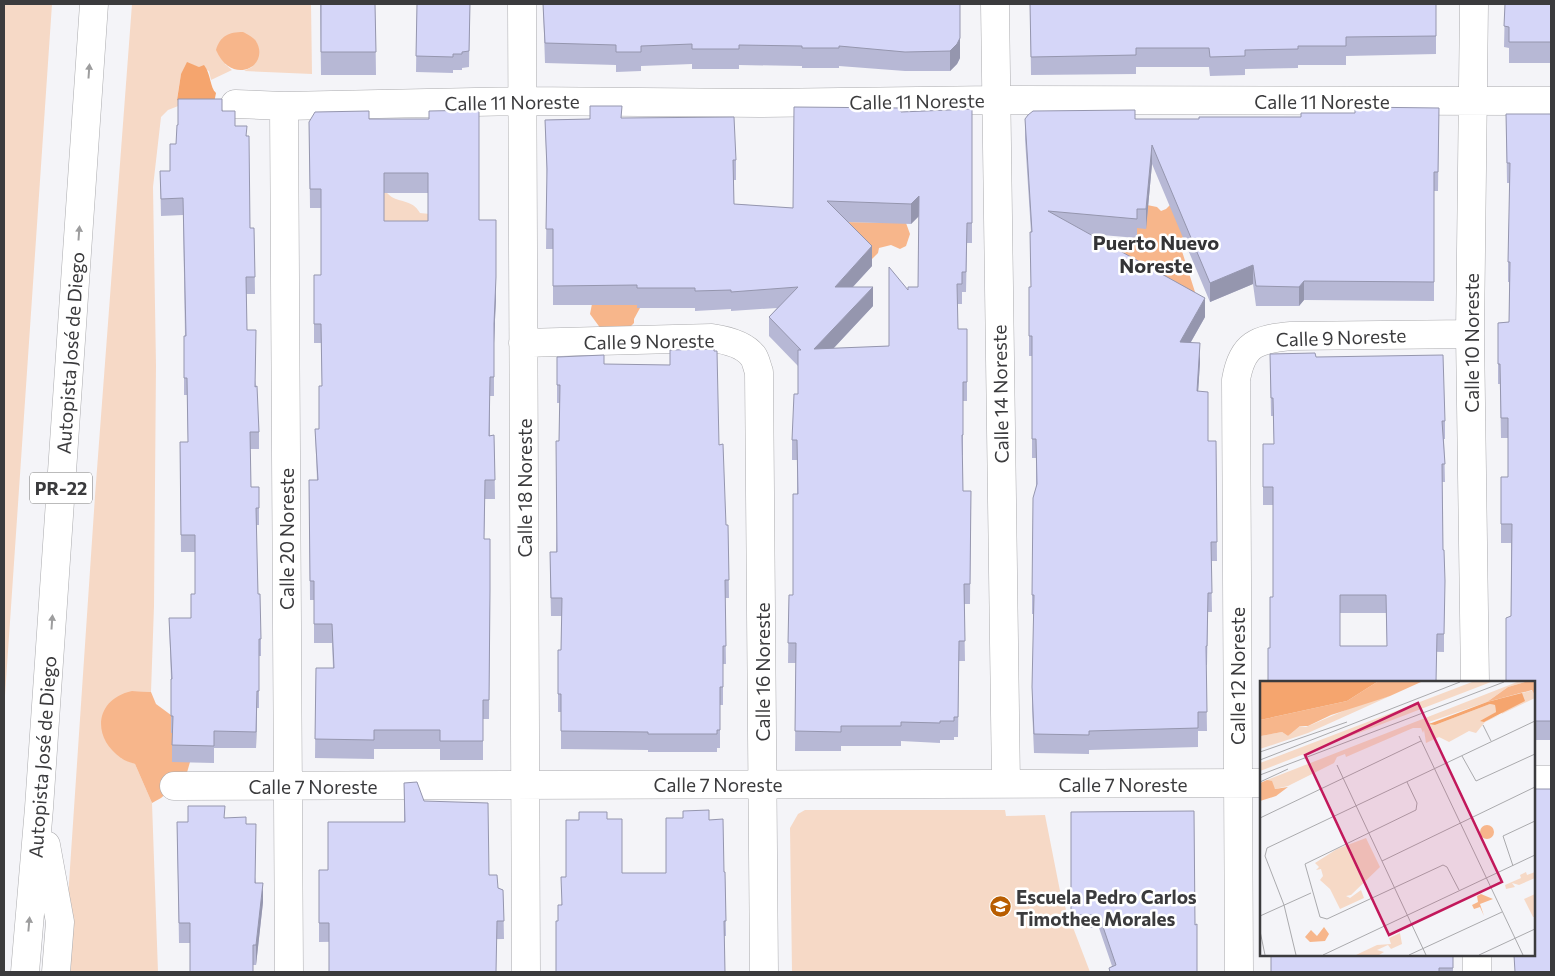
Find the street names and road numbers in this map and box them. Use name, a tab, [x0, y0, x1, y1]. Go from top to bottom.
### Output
street label: Calle 11 Noreste	[849, 88, 985, 114]
street label: Calle 11 Noreste	[444, 89, 580, 115]
street label: Calle 11 Noreste	[1254, 90, 1390, 113]
street label: Autopista José de Diego	[51, 251, 89, 455]
street label: Calle 10 Noreste	[1460, 273, 1483, 413]
street label: Calle 9 Noreste	[1275, 323, 1407, 351]
street label: Calle 14 Noreste	[987, 324, 1013, 464]
street label: Calle 9 Noreste	[583, 328, 715, 354]
street label: Calle 18 Noreste	[513, 419, 536, 557]
street label: Calle 20 Noreste	[275, 468, 298, 610]
road number: PR-22	[30, 472, 92, 503]
street label: Calle 16 Noreste	[751, 603, 774, 741]
street label: Calle 12 Noreste	[1226, 607, 1249, 745]
street label: Autopista José de Diego	[23, 655, 61, 859]
street label: Calle 7 Noreste	[653, 773, 783, 796]
street label: Calle 7 Noreste	[1058, 773, 1188, 796]
street label: Calle 7 Noreste	[248, 775, 378, 798]

